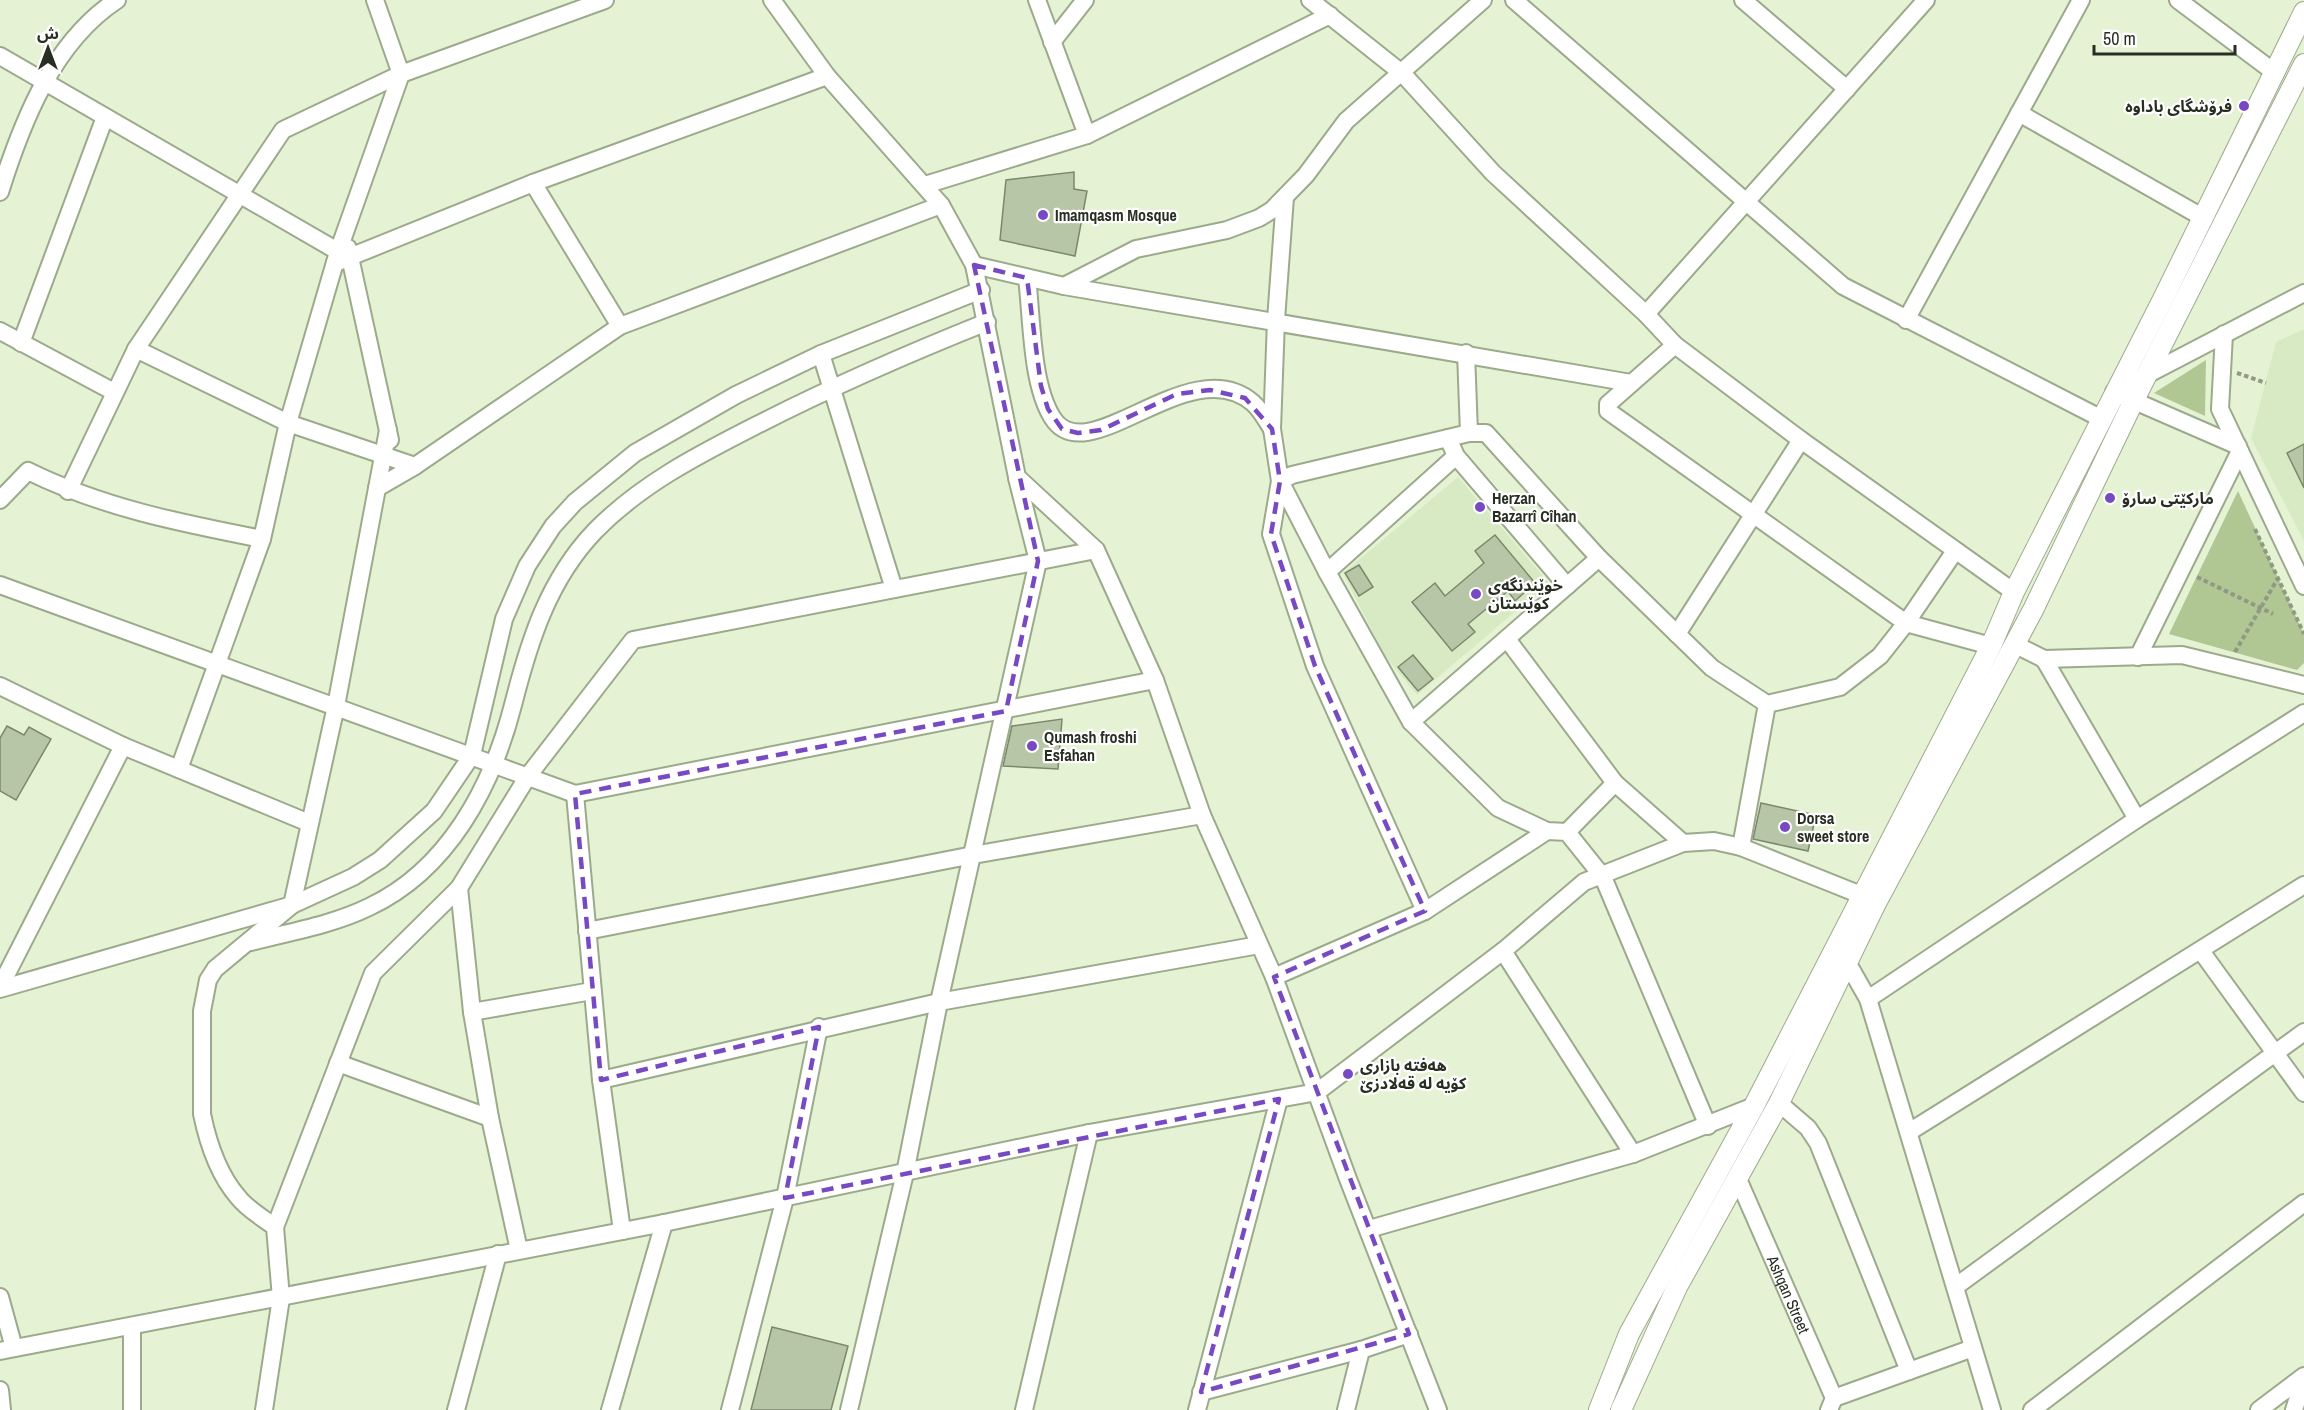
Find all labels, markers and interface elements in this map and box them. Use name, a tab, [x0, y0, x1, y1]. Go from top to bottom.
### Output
north arrow	[18, 18, 78, 78]
scale bar	[2094, 18, 2235, 56]
text: ش	[37, 22, 59, 44]
text: 50 m	[2103, 26, 2136, 51]
place label: فرۆشگای باداوە	[2125, 95, 2232, 117]
marker: فرۆشگای باداوە	[2237, 99, 2251, 113]
place label: Imamqasm Mosque	[1055, 204, 1177, 226]
marker: Imamqasm Mosque	[1036, 208, 1050, 222]
place label: Herzan Bazarrî Cîhan	[1492, 487, 1577, 527]
place label: مارکێتی سارۆ	[2122, 487, 2214, 509]
marker: مارکێتی سارۆ	[2103, 491, 2117, 505]
marker: Herzan Bazarrî Cîhan	[1473, 500, 1487, 514]
place label: خوێندنگەی کوێستان	[1488, 574, 1563, 614]
marker: خوێندنگەی کوێستان	[1469, 587, 1483, 601]
place label: Qumash froshi Esfahan	[1044, 726, 1137, 766]
marker: Qumash froshi Esfahan	[1025, 739, 1039, 753]
place label: Dorsa sweet store	[1797, 807, 1869, 847]
marker: Dorsa sweet store	[1778, 820, 1792, 834]
place label: هەفتە بازاری کۆیە لە قەلادزێ	[1360, 1054, 1467, 1094]
marker: هەفتە بازاری کۆیە لە قەلادزێ	[1341, 1067, 1355, 1081]
street label: Ashqan Street	[1761, 1251, 1816, 1337]

